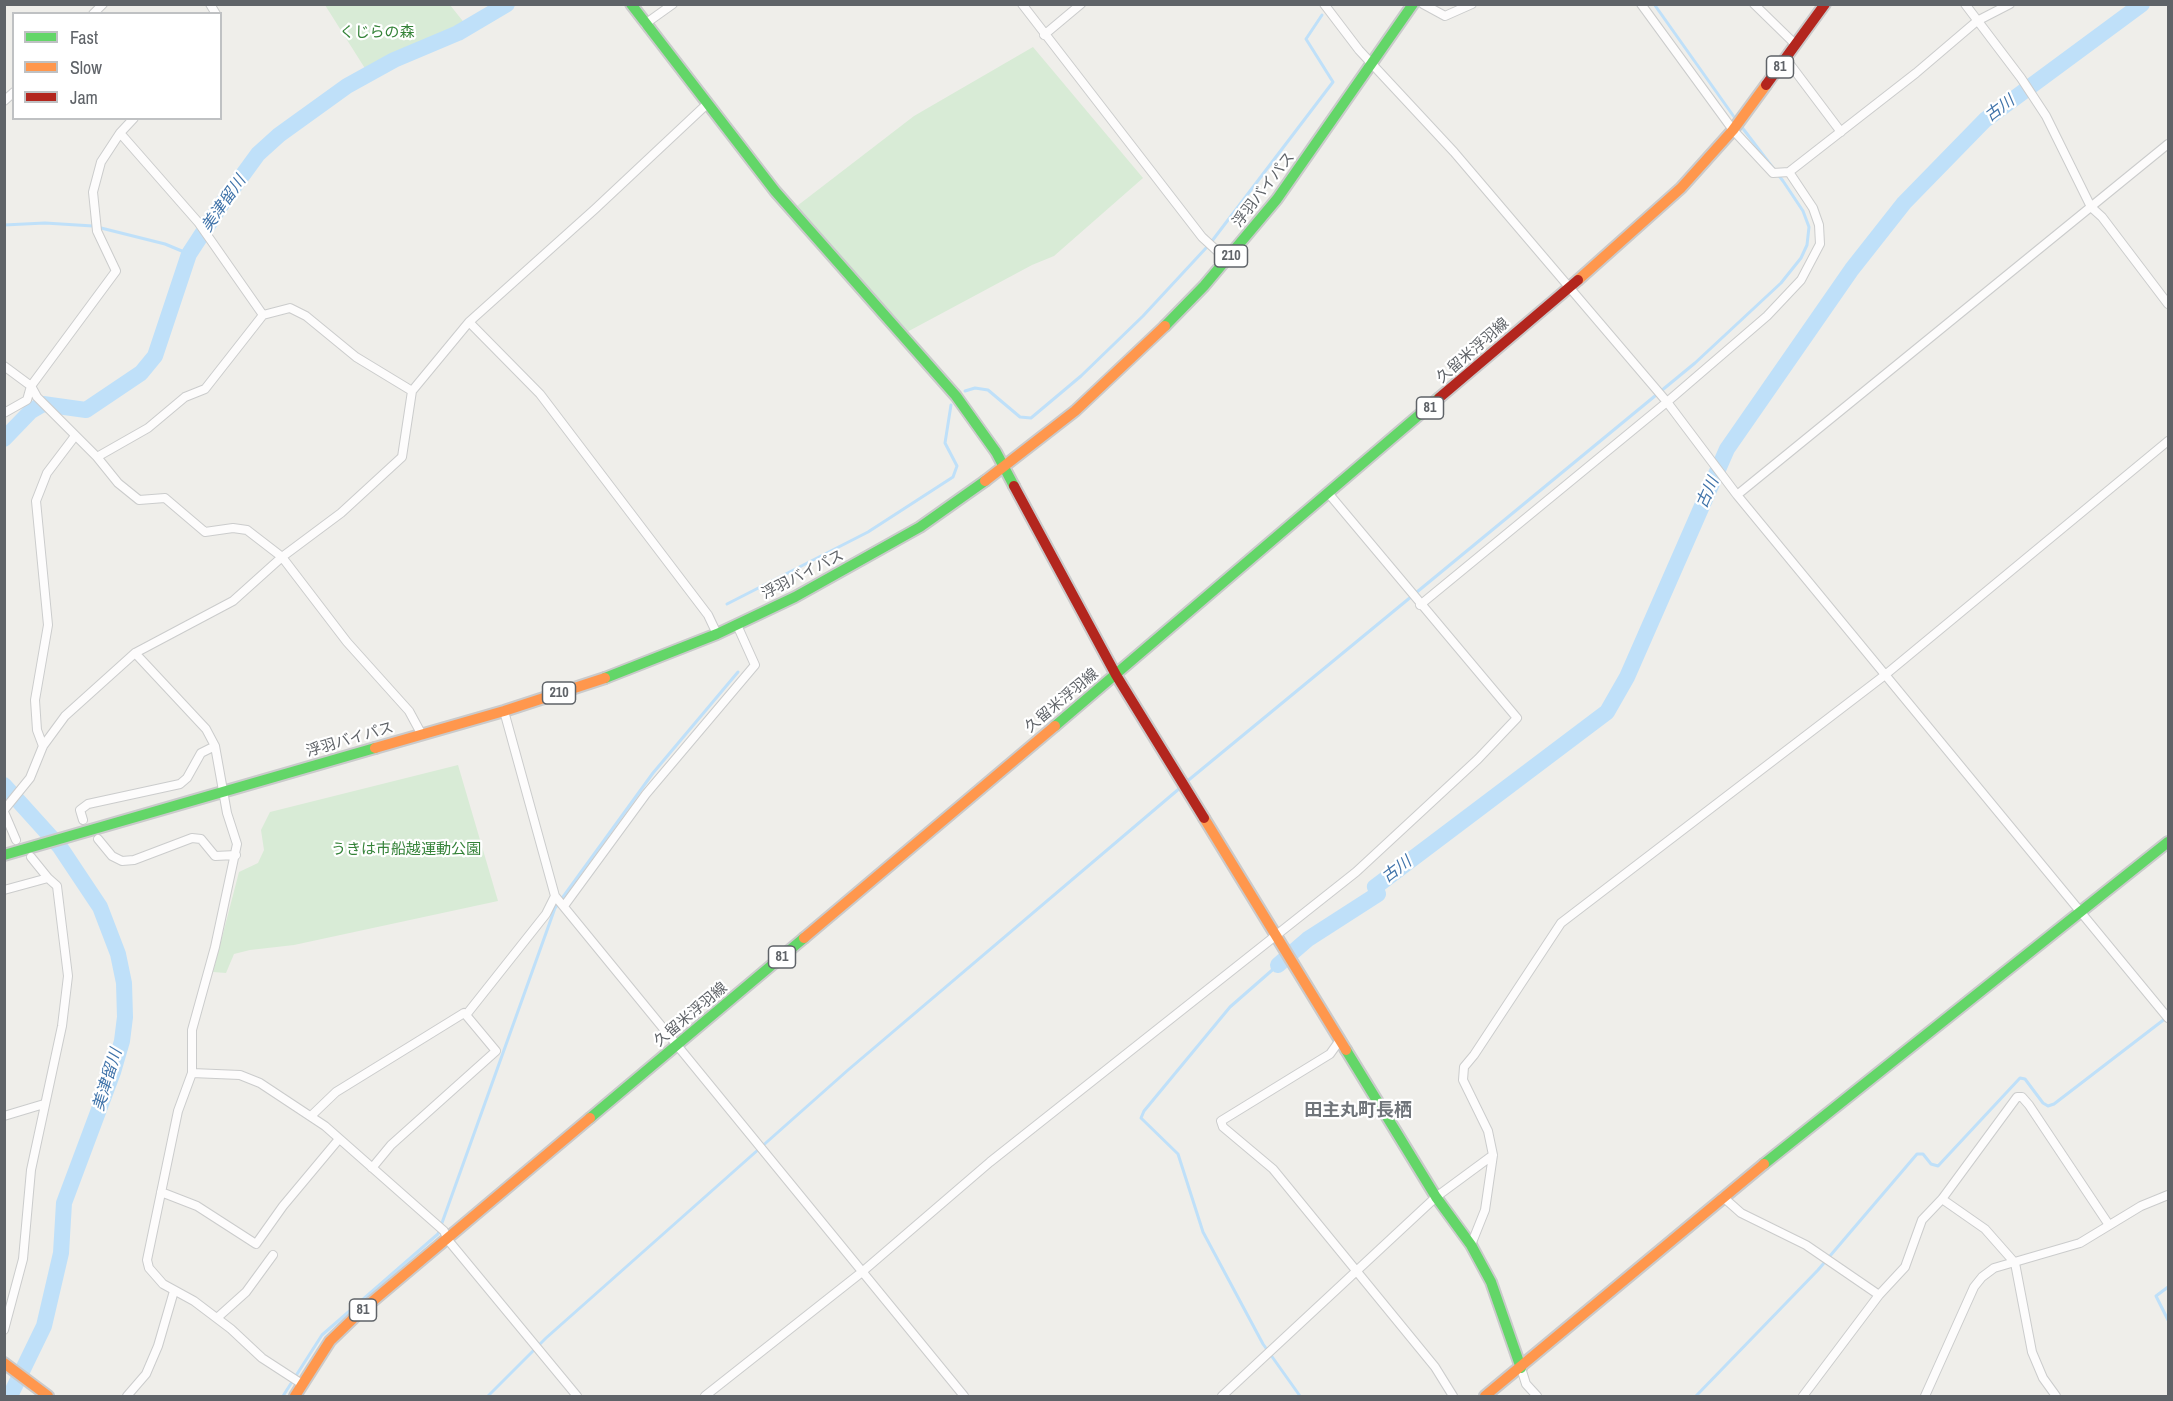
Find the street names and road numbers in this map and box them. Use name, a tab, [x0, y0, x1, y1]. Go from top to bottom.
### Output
road number: 81	[1766, 56, 1794, 78]
street label: 浮羽バイパス	[1229, 149, 1299, 231]
road number: 210	[1214, 245, 1248, 267]
street label: 久留米浮羽線	[1433, 315, 1513, 387]
road number: 81	[1416, 397, 1444, 419]
street label: 浮羽バイパス	[759, 547, 847, 603]
street label: 久留米浮羽線	[1022, 665, 1102, 737]
road number: 210	[542, 682, 576, 704]
street label: 浮羽バイパス	[304, 719, 396, 761]
road number: 81	[768, 946, 796, 968]
street label: 久留米浮羽線	[651, 979, 731, 1051]
road number: 81	[350, 1299, 376, 1321]

